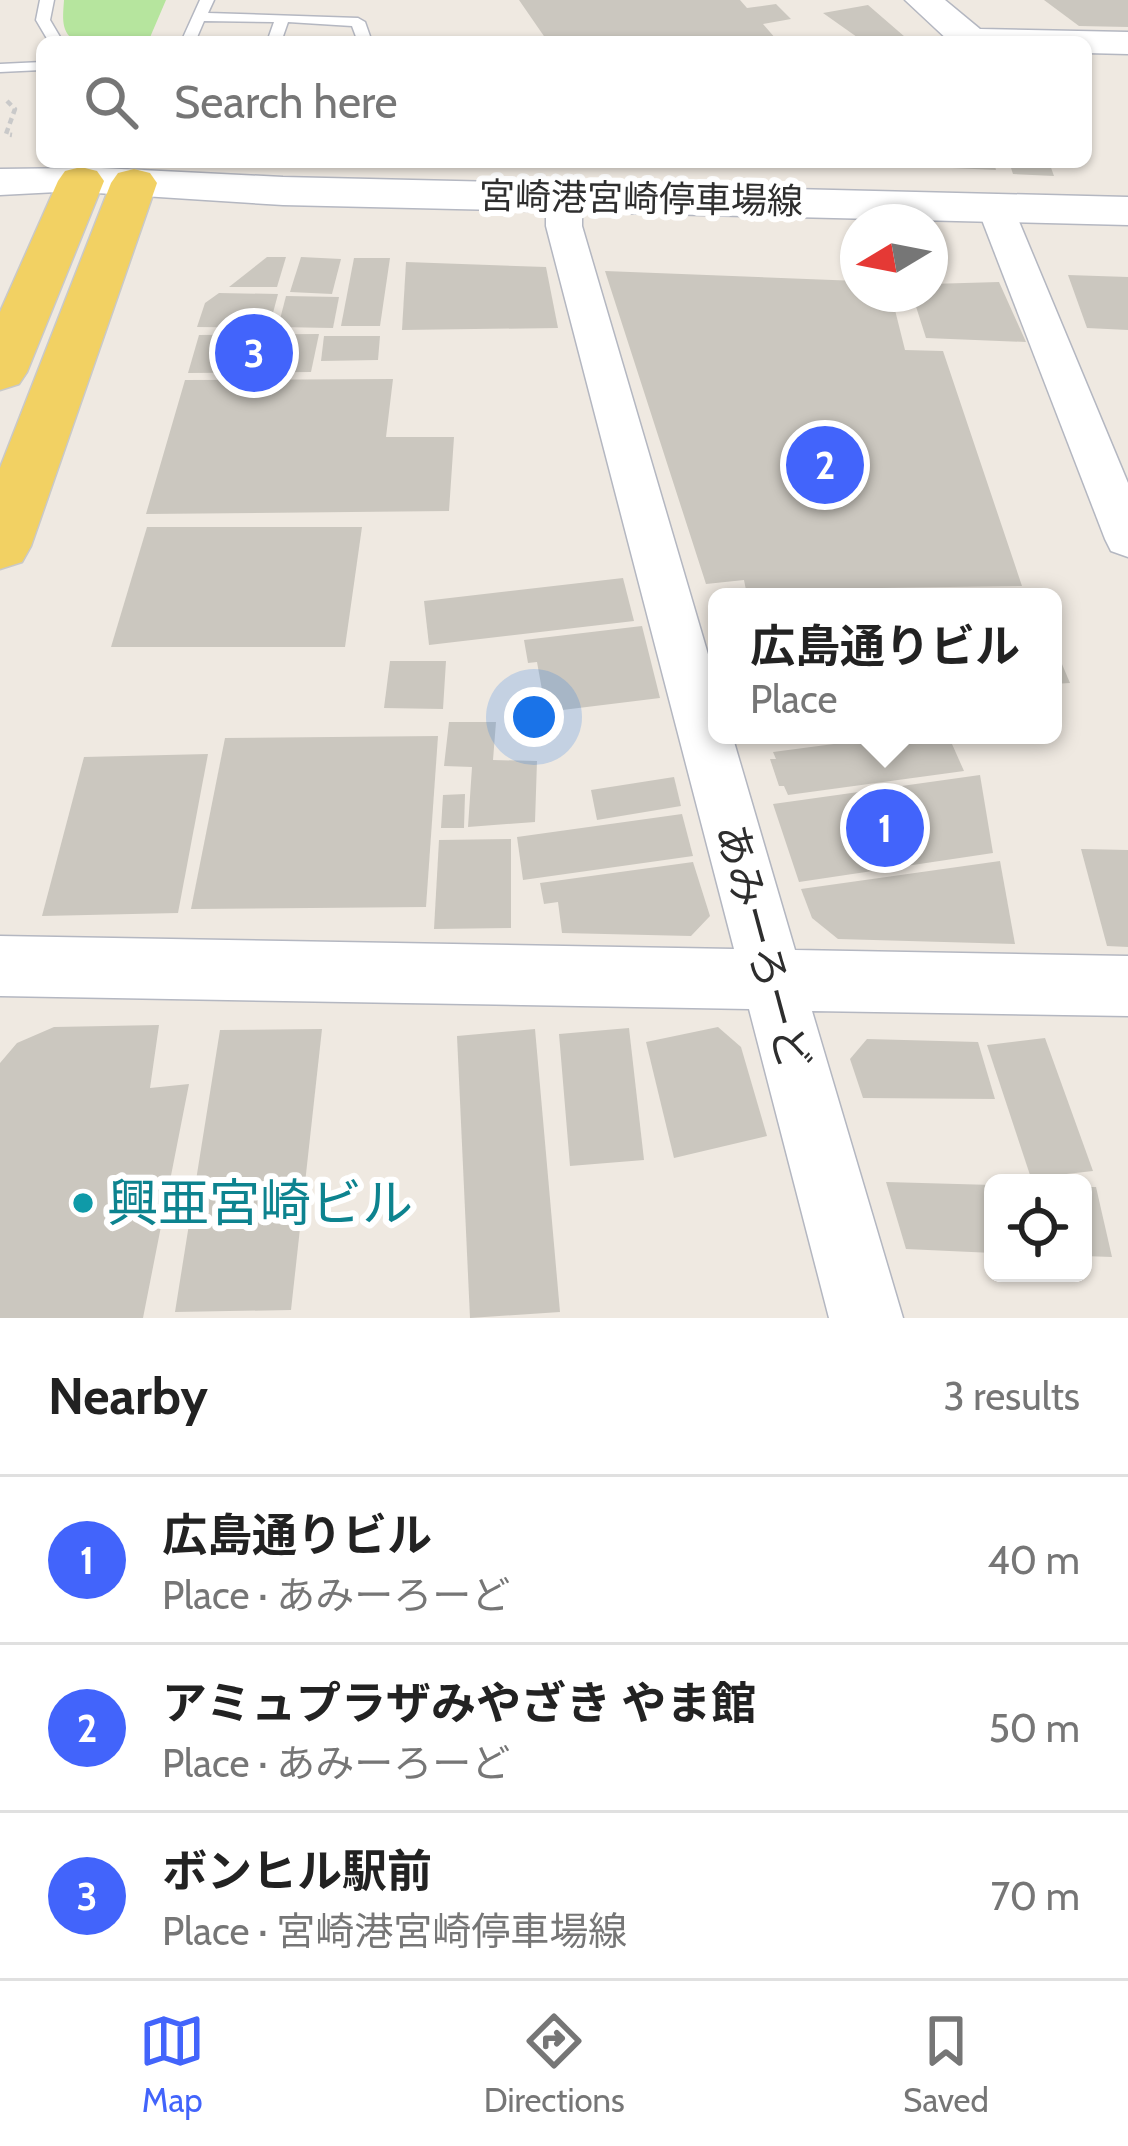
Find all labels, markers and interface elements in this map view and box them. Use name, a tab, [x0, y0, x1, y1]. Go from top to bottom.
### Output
search box	[36, 36, 1092, 168]
icon: search	[78, 69, 144, 135]
text: Search here	[174, 75, 398, 129]
street label: 宮崎港宮崎停車場線	[479, 173, 803, 223]
north arrow	[840, 204, 948, 312]
pin: 3	[215, 308, 293, 398]
pin: 2	[786, 420, 864, 510]
popup	[708, 588, 1062, 744]
text: 広島通りビル	[750, 619, 1020, 673]
text: Place	[750, 675, 837, 723]
your location	[504, 687, 564, 747]
pin: 1	[846, 783, 924, 873]
street label: あみーろーど	[705, 818, 821, 1074]
place label: 興亜宮崎ビル	[107, 1172, 413, 1234]
map controls	[984, 1174, 1092, 1282]
button: locate	[984, 1174, 1092, 1282]
marker: 興亜宮崎ビル	[70, 1190, 96, 1216]
text: Nearby	[48, 1365, 208, 1427]
text: 3 results	[943, 1372, 1080, 1420]
text: 広島通りビル	[162, 1508, 432, 1562]
text: 1	[80, 1536, 94, 1584]
text: 40 m	[987, 1536, 1080, 1584]
text: Place · あみーろーど	[162, 1571, 510, 1619]
text: アミュプラザみやざき やま館	[162, 1676, 756, 1730]
text: 2	[77, 1704, 97, 1752]
text: 50 m	[989, 1704, 1080, 1752]
text: Place · あみーろーど	[162, 1739, 510, 1787]
text: ボンヒル駅前	[162, 1844, 432, 1898]
text: 3	[76, 1872, 98, 1920]
text: 70 m	[991, 1872, 1080, 1920]
text: Place · 宮崎港宮崎停車場線	[162, 1907, 627, 1955]
tab: Map	[139, 2008, 205, 2120]
tab: Directions	[484, 2008, 625, 2120]
tab: Saved	[903, 2008, 989, 2120]

